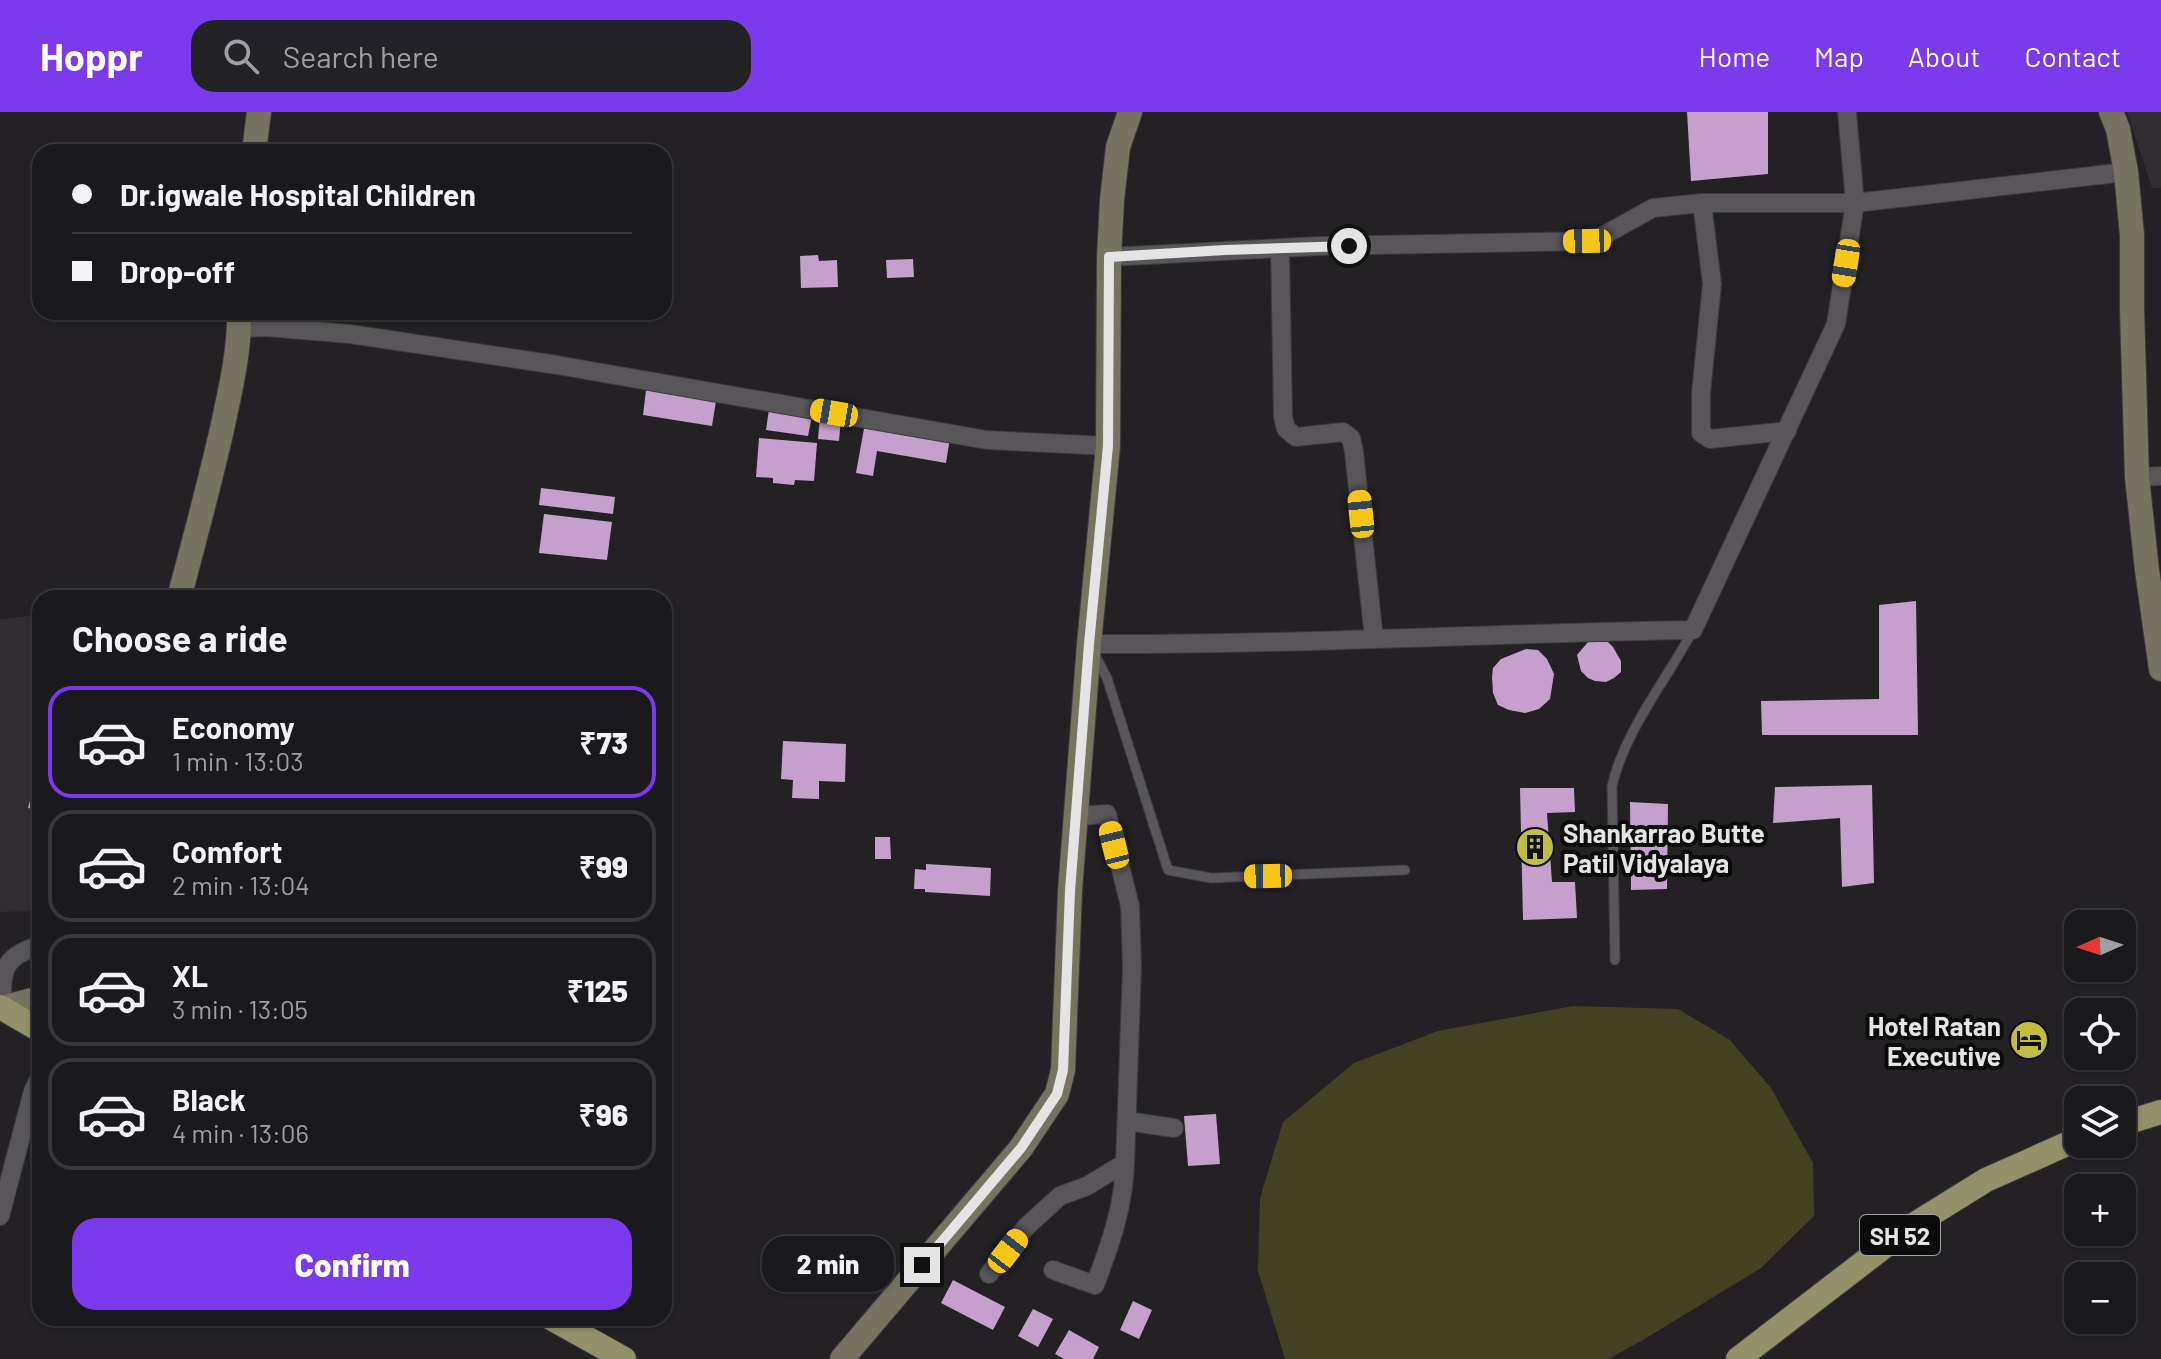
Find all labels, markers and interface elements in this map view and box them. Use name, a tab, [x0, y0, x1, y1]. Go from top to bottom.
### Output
search box	[191, 20, 751, 92]
text: Hoppr	[40, 33, 143, 79]
icon: search	[219, 34, 263, 78]
text: Search here	[283, 38, 439, 74]
text: Home	[1699, 39, 1770, 73]
text: Map	[1814, 39, 1864, 73]
text: About	[1908, 39, 1980, 73]
text: Contact	[2024, 39, 2121, 73]
text: Dr.igwale Hospital Children	[120, 176, 476, 212]
route start	[1331, 228, 1367, 264]
car	[1563, 229, 1611, 253]
car	[1830, 237, 1862, 289]
text: Drop-off	[120, 253, 235, 289]
car	[808, 397, 860, 429]
car	[1347, 489, 1375, 539]
text: Choose a ride	[72, 616, 288, 659]
icon: car	[76, 706, 148, 778]
text: Economy	[172, 709, 295, 745]
text: ₹73	[579, 724, 628, 760]
text: 1 min · 13:03	[172, 745, 304, 776]
place label: Shankarrao Butte Patil Vidyalaya	[1563, 817, 1765, 878]
car	[1097, 819, 1131, 871]
building icon: Shankarrao Butte Patil Vidyalaya	[1514, 826, 1556, 868]
icon: car	[76, 830, 148, 902]
text: Comfort	[172, 833, 282, 869]
text: ₹99	[579, 848, 628, 884]
car	[1244, 864, 1292, 888]
text: 2 min · 13:04	[172, 869, 309, 900]
north arrow	[2064, 910, 2136, 982]
map controls	[2064, 910, 2136, 1334]
icon: car	[76, 954, 148, 1026]
text: XL	[172, 957, 208, 993]
text: ₹125	[567, 972, 628, 1008]
text: 3 min · 13:05	[172, 993, 308, 1024]
button: locate	[2064, 998, 2136, 1070]
place label: Hotel Ratan Executive	[1868, 1010, 2001, 1071]
hotel icon: Hotel Ratan Executive	[2008, 1019, 2050, 1061]
icon: car	[76, 1078, 148, 1150]
text: Black	[172, 1081, 246, 1117]
button: layers	[2064, 1086, 2136, 1158]
text: ₹96	[578, 1096, 628, 1132]
text: 4 min · 13:06	[172, 1117, 309, 1148]
button: +	[2064, 1174, 2136, 1246]
road number: SH 52	[1860, 1215, 1940, 1255]
button: Confirm	[72, 1218, 632, 1310]
car	[984, 1225, 1032, 1277]
callout: 2 min	[762, 1237, 894, 1293]
route end	[904, 1247, 940, 1283]
text: 2 min	[797, 1248, 859, 1279]
button: −	[2064, 1262, 2136, 1334]

